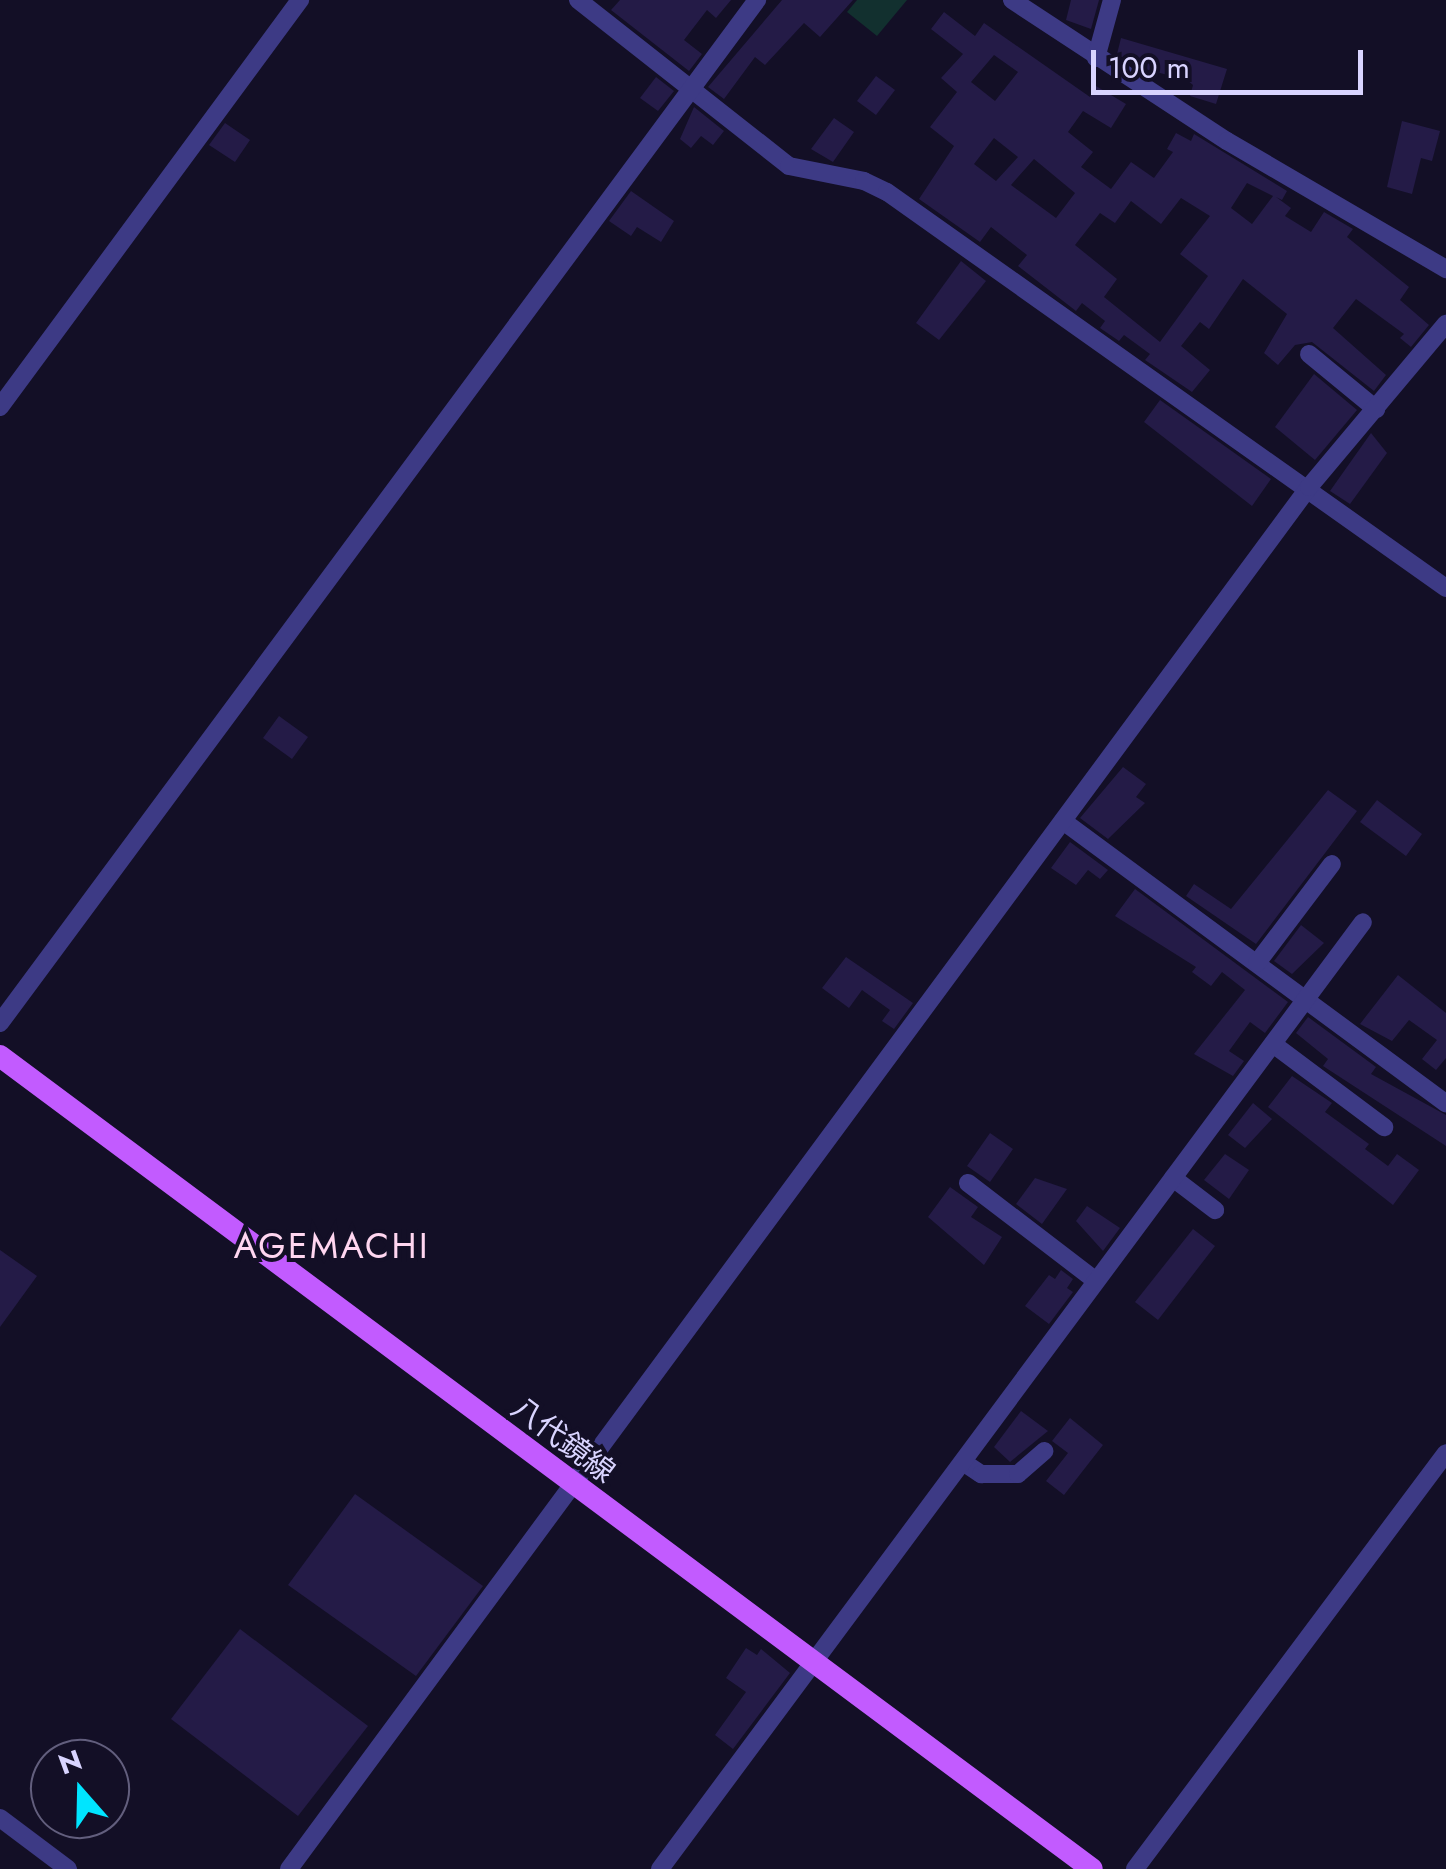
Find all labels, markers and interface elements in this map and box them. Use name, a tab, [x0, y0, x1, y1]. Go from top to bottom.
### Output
scale bar	[1096, 30, 1368, 92]
text: 100 m	[1108, 46, 1190, 89]
district label: AGEMACHI	[234, 1225, 430, 1267]
street label: 八代鏡線	[504, 1390, 622, 1490]
north arrow	[30, 1739, 130, 1839]
text: N	[53, 1739, 88, 1785]

